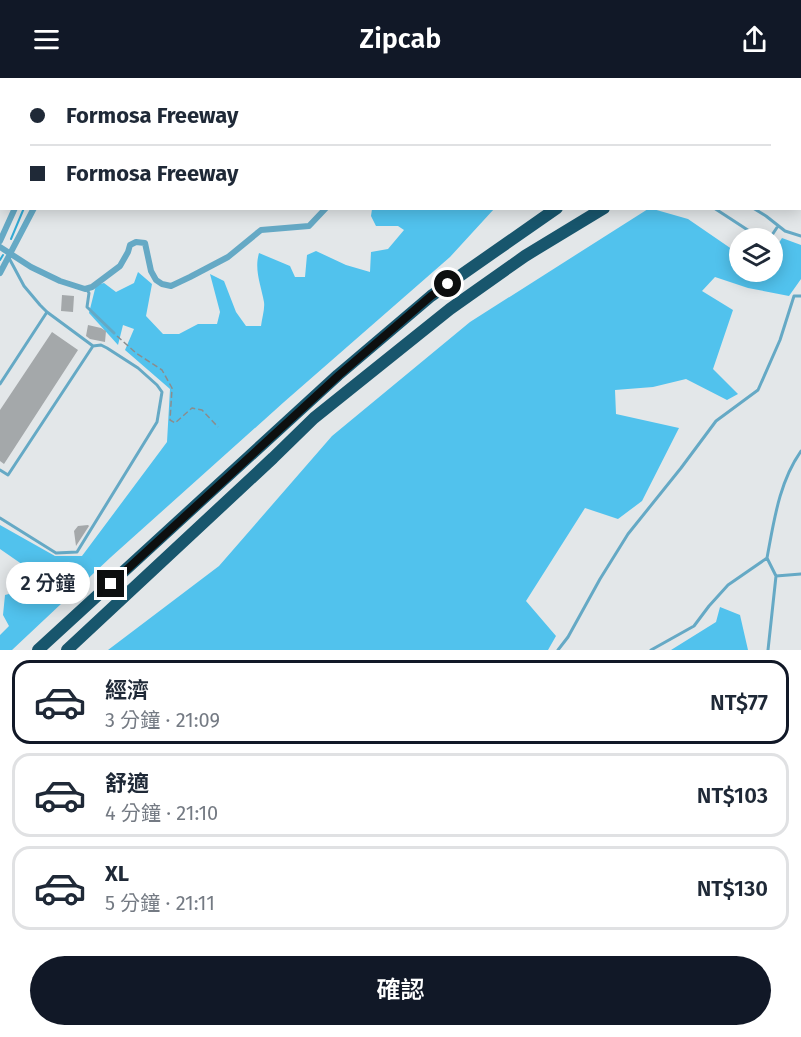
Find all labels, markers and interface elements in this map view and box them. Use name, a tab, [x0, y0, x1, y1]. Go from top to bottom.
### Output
icon: menu	[30, 23, 63, 56]
text: Zipcab	[360, 23, 441, 55]
icon: share	[738, 23, 771, 56]
text: Formosa Freeway	[66, 102, 238, 129]
text: Formosa Freeway	[66, 160, 238, 187]
map controls	[729, 228, 783, 282]
button: layers	[729, 228, 783, 282]
route start	[434, 270, 461, 297]
callout: 2 分鐘	[6, 563, 90, 605]
route end	[97, 570, 124, 597]
text: 2 分鐘	[20, 571, 76, 595]
icon: car	[33, 675, 87, 729]
text: 經濟	[105, 677, 149, 704]
text: NT$77	[710, 689, 768, 716]
text: 3 分鐘 · 21:09	[105, 708, 220, 732]
icon: car	[33, 768, 87, 822]
text: 舒適	[105, 770, 149, 797]
text: NT$103	[697, 782, 768, 809]
text: 4 分鐘 · 21:10	[105, 801, 218, 825]
text: XL	[105, 860, 129, 887]
icon: car	[33, 861, 87, 915]
text: NT$130	[697, 875, 768, 902]
text: 5 分鐘 · 21:11	[105, 891, 215, 915]
button: 確認	[30, 956, 771, 1025]

